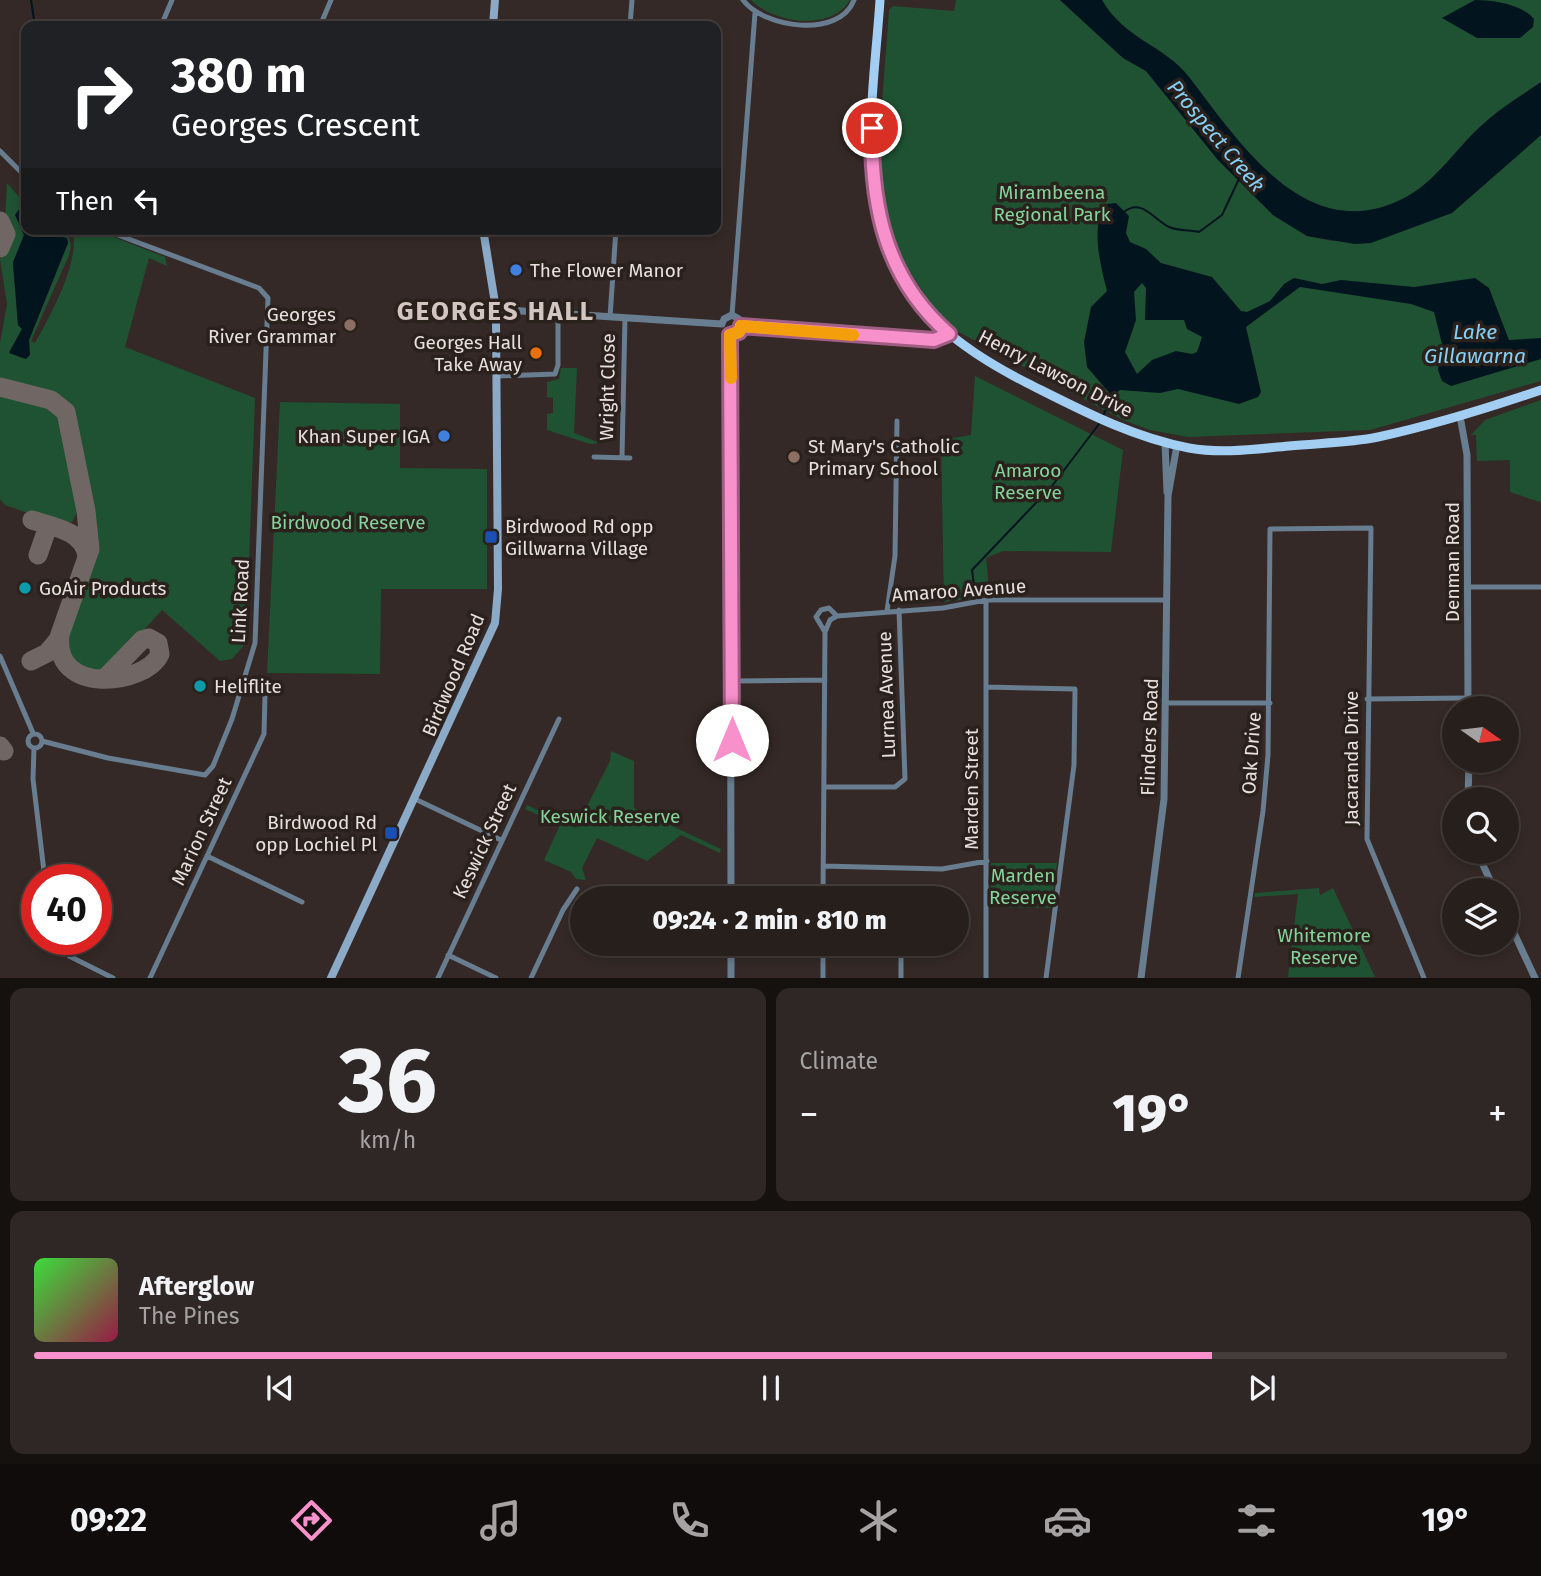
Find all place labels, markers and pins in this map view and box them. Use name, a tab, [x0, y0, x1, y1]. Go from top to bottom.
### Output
pin	[842, 98, 902, 158]
place label: The Flower Manor	[530, 259, 684, 282]
marker: The Flower Manor	[508, 262, 524, 278]
place label: Georges River Grammar	[208, 303, 337, 348]
marker: Georges River Grammar	[342, 317, 358, 333]
place label: Georges Hall Take Away	[413, 331, 523, 376]
marker: Georges Hall Take Away	[528, 345, 544, 361]
place label: Khan Super IGA	[297, 425, 430, 448]
marker: Khan Super IGA	[436, 428, 452, 444]
place label: St Mary's Catholic Primary School	[808, 435, 960, 480]
marker: St Mary's Catholic Primary School	[786, 449, 802, 465]
place label: Birdwood Rd opp Gillwarna Village	[505, 515, 654, 560]
marker: Birdwood Rd opp Gillwarna Village	[483, 529, 499, 545]
place label: GoAir Products	[39, 577, 167, 600]
marker: GoAir Products	[17, 580, 33, 596]
place label: Heliflite	[214, 675, 282, 698]
marker: Heliflite	[192, 678, 208, 694]
place label: Birdwood Rd opp Lochiel Pl	[255, 811, 377, 856]
marker: Birdwood Rd opp Lochiel Pl	[383, 825, 399, 841]

